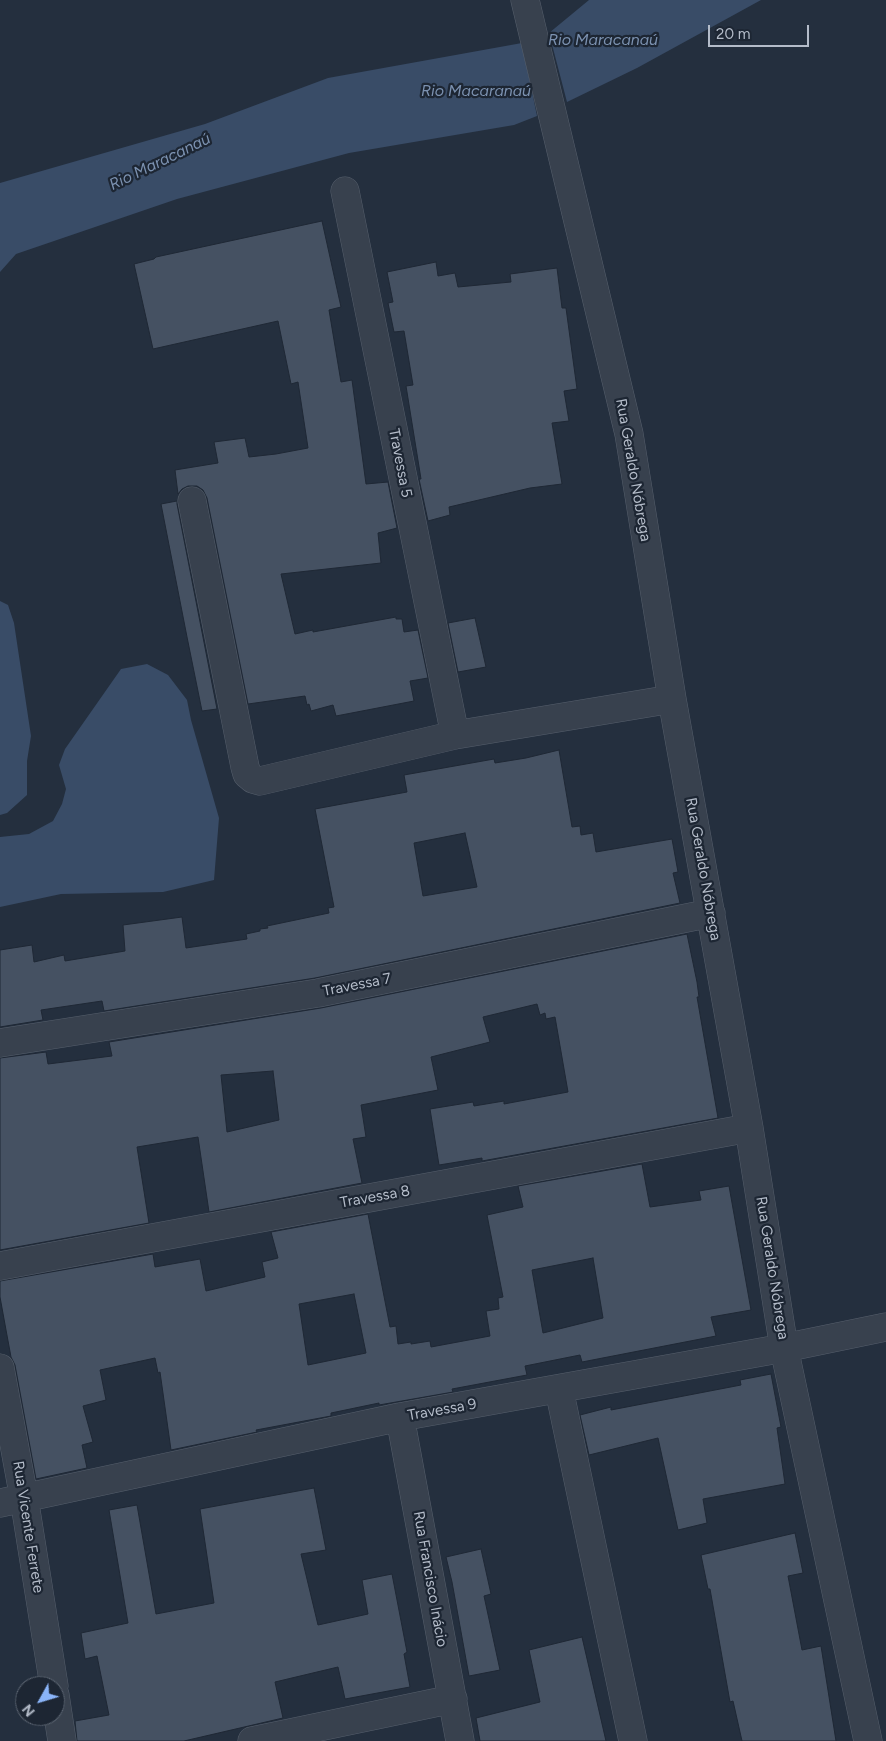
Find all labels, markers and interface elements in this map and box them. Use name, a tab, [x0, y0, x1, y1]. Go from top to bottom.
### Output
scale bar	[711, 15, 812, 47]
text: 20 m	[716, 25, 750, 43]
water label: Rio Maracanaú	[548, 30, 658, 50]
water label: Rio Macaranaú	[421, 81, 531, 101]
water label: Rio Maracanaú	[106, 129, 214, 195]
street label: Rua Geraldo Nóbrega	[612, 397, 654, 543]
street label: Travessa 5	[384, 427, 416, 499]
street label: Rua Geraldo Nóbrega	[682, 796, 724, 942]
street label: Travessa 7	[321, 970, 393, 1000]
street label: Travessa 8	[339, 1182, 411, 1212]
street label: Rua Geraldo Nóbrega	[752, 1195, 792, 1341]
street label: Travessa 9	[406, 1395, 478, 1425]
street label: Rua Vicente Ferrete	[9, 1460, 47, 1594]
street label: Rua Francisco Inácio	[409, 1510, 451, 1648]
north arrow	[15, 1676, 65, 1726]
text: N	[19, 1701, 39, 1720]

